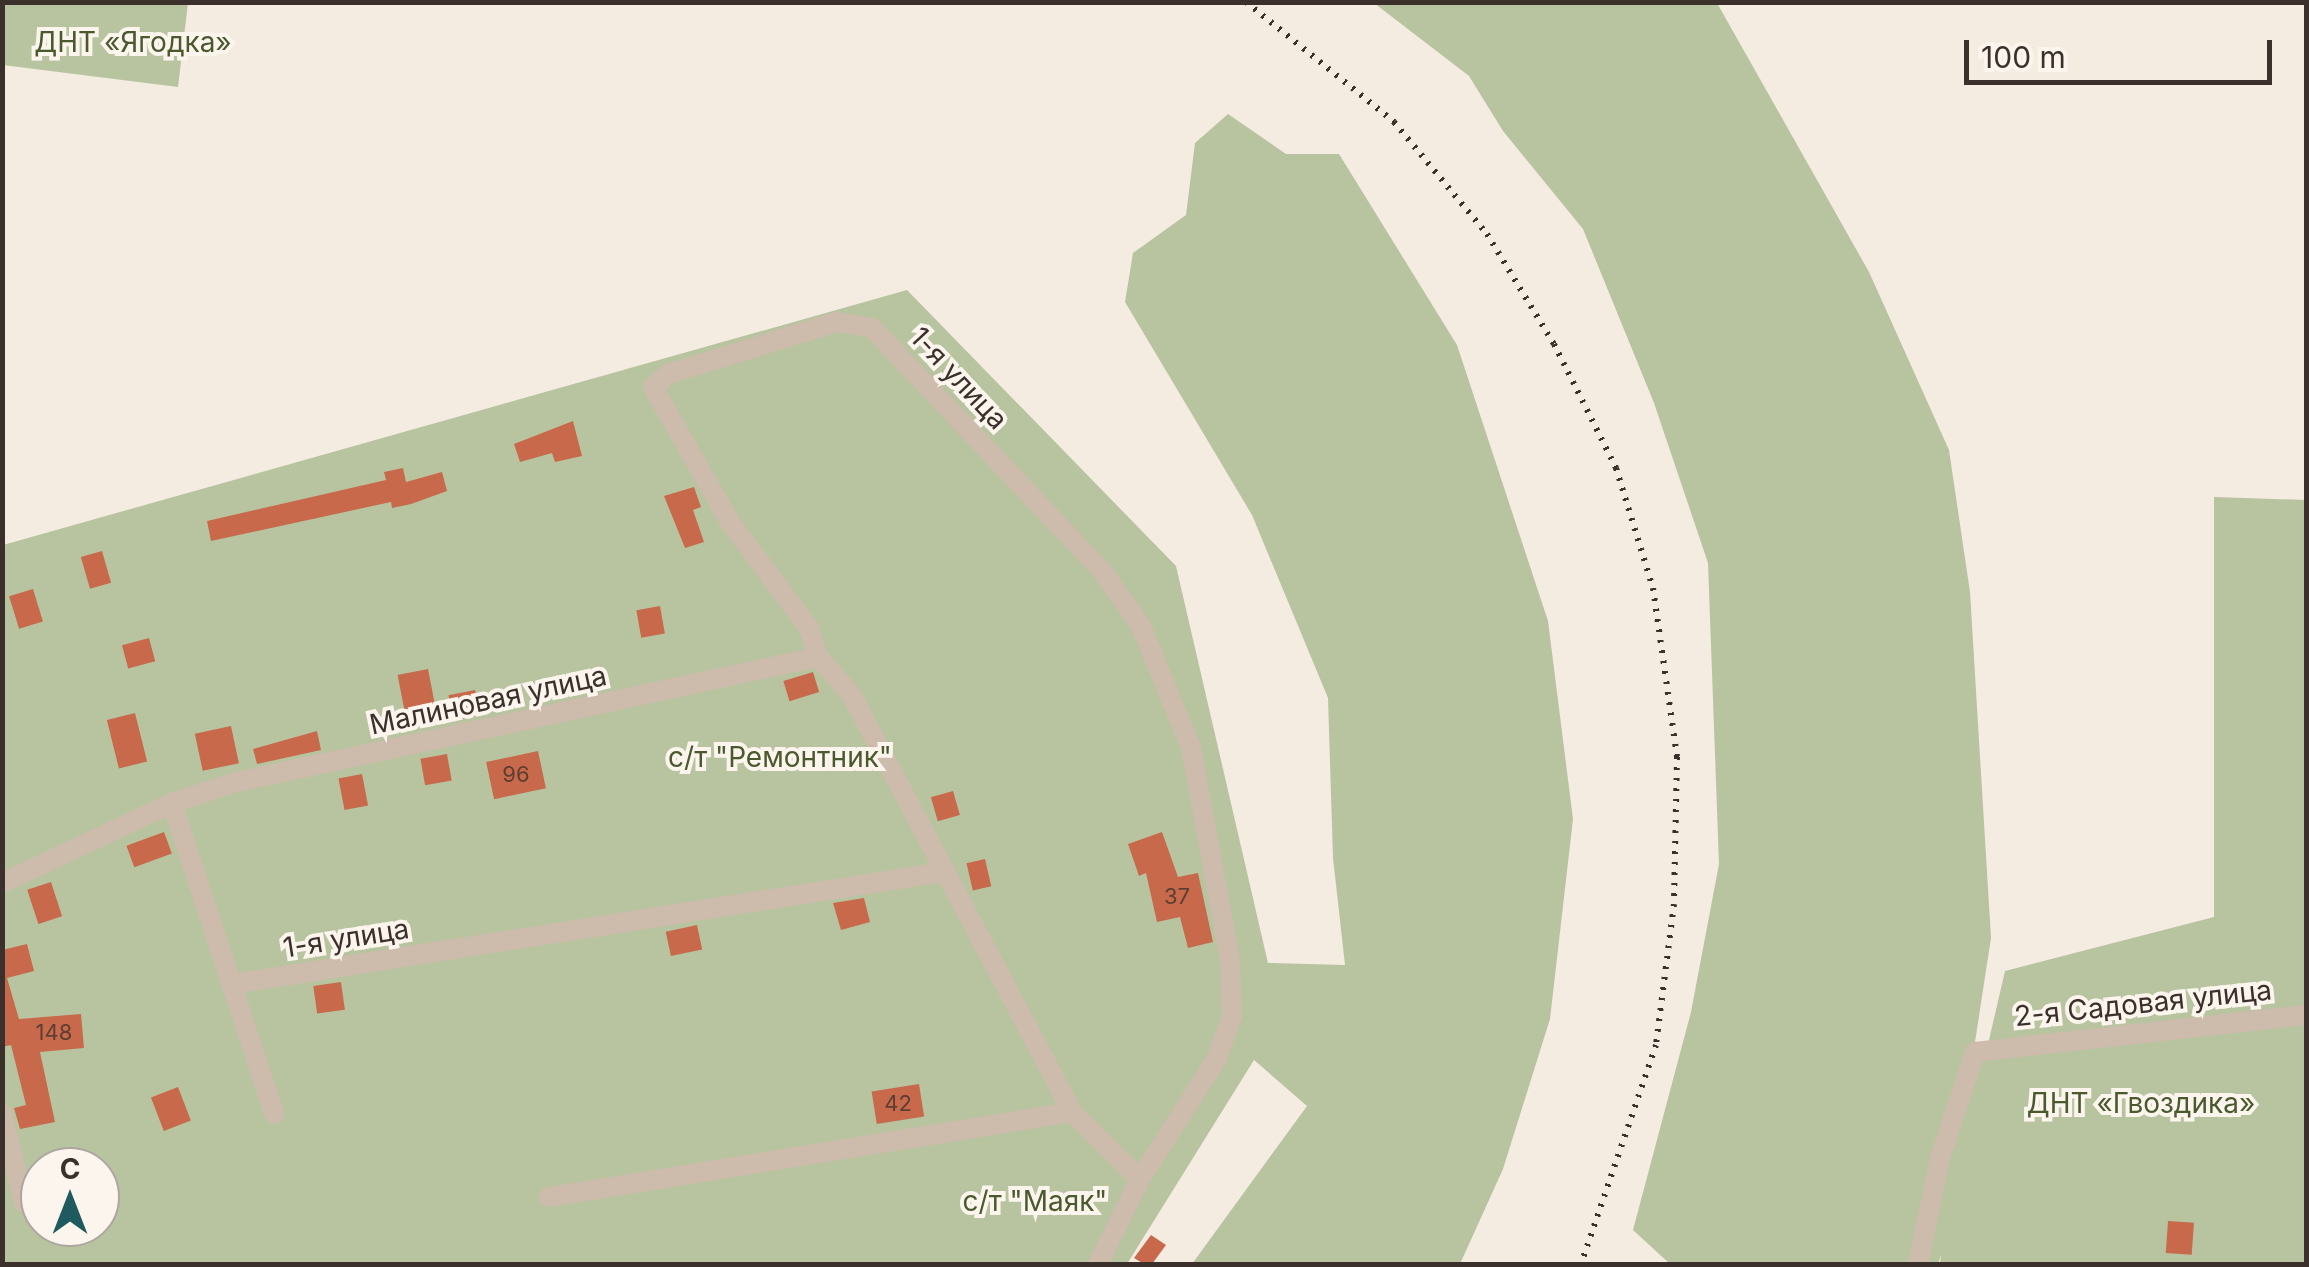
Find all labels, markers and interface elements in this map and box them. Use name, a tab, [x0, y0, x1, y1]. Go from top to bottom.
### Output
scale bar	[1969, 20, 2276, 82]
park label: ДНТ «Ягодка»	[34, 25, 232, 59]
text: 100 m	[1981, 39, 2066, 75]
street label: 1-я улица	[903, 320, 1015, 436]
street label: Малиновая улица	[366, 658, 610, 742]
park label: с/т "Ремонтник"	[668, 740, 892, 774]
house number: 96	[502, 762, 530, 788]
house number: 37	[1164, 884, 1190, 910]
street label: 1-я улица	[281, 911, 411, 965]
street label: 2-я Садовая улица	[2013, 973, 2273, 1033]
house number: 148	[36, 1020, 72, 1046]
park label: ДНТ «Гвоздика»	[2027, 1086, 2255, 1120]
house number: 42	[884, 1091, 912, 1117]
north arrow	[20, 1147, 120, 1247]
text: С	[60, 1152, 80, 1186]
park label: с/т "Маяк"	[963, 1184, 1107, 1218]

